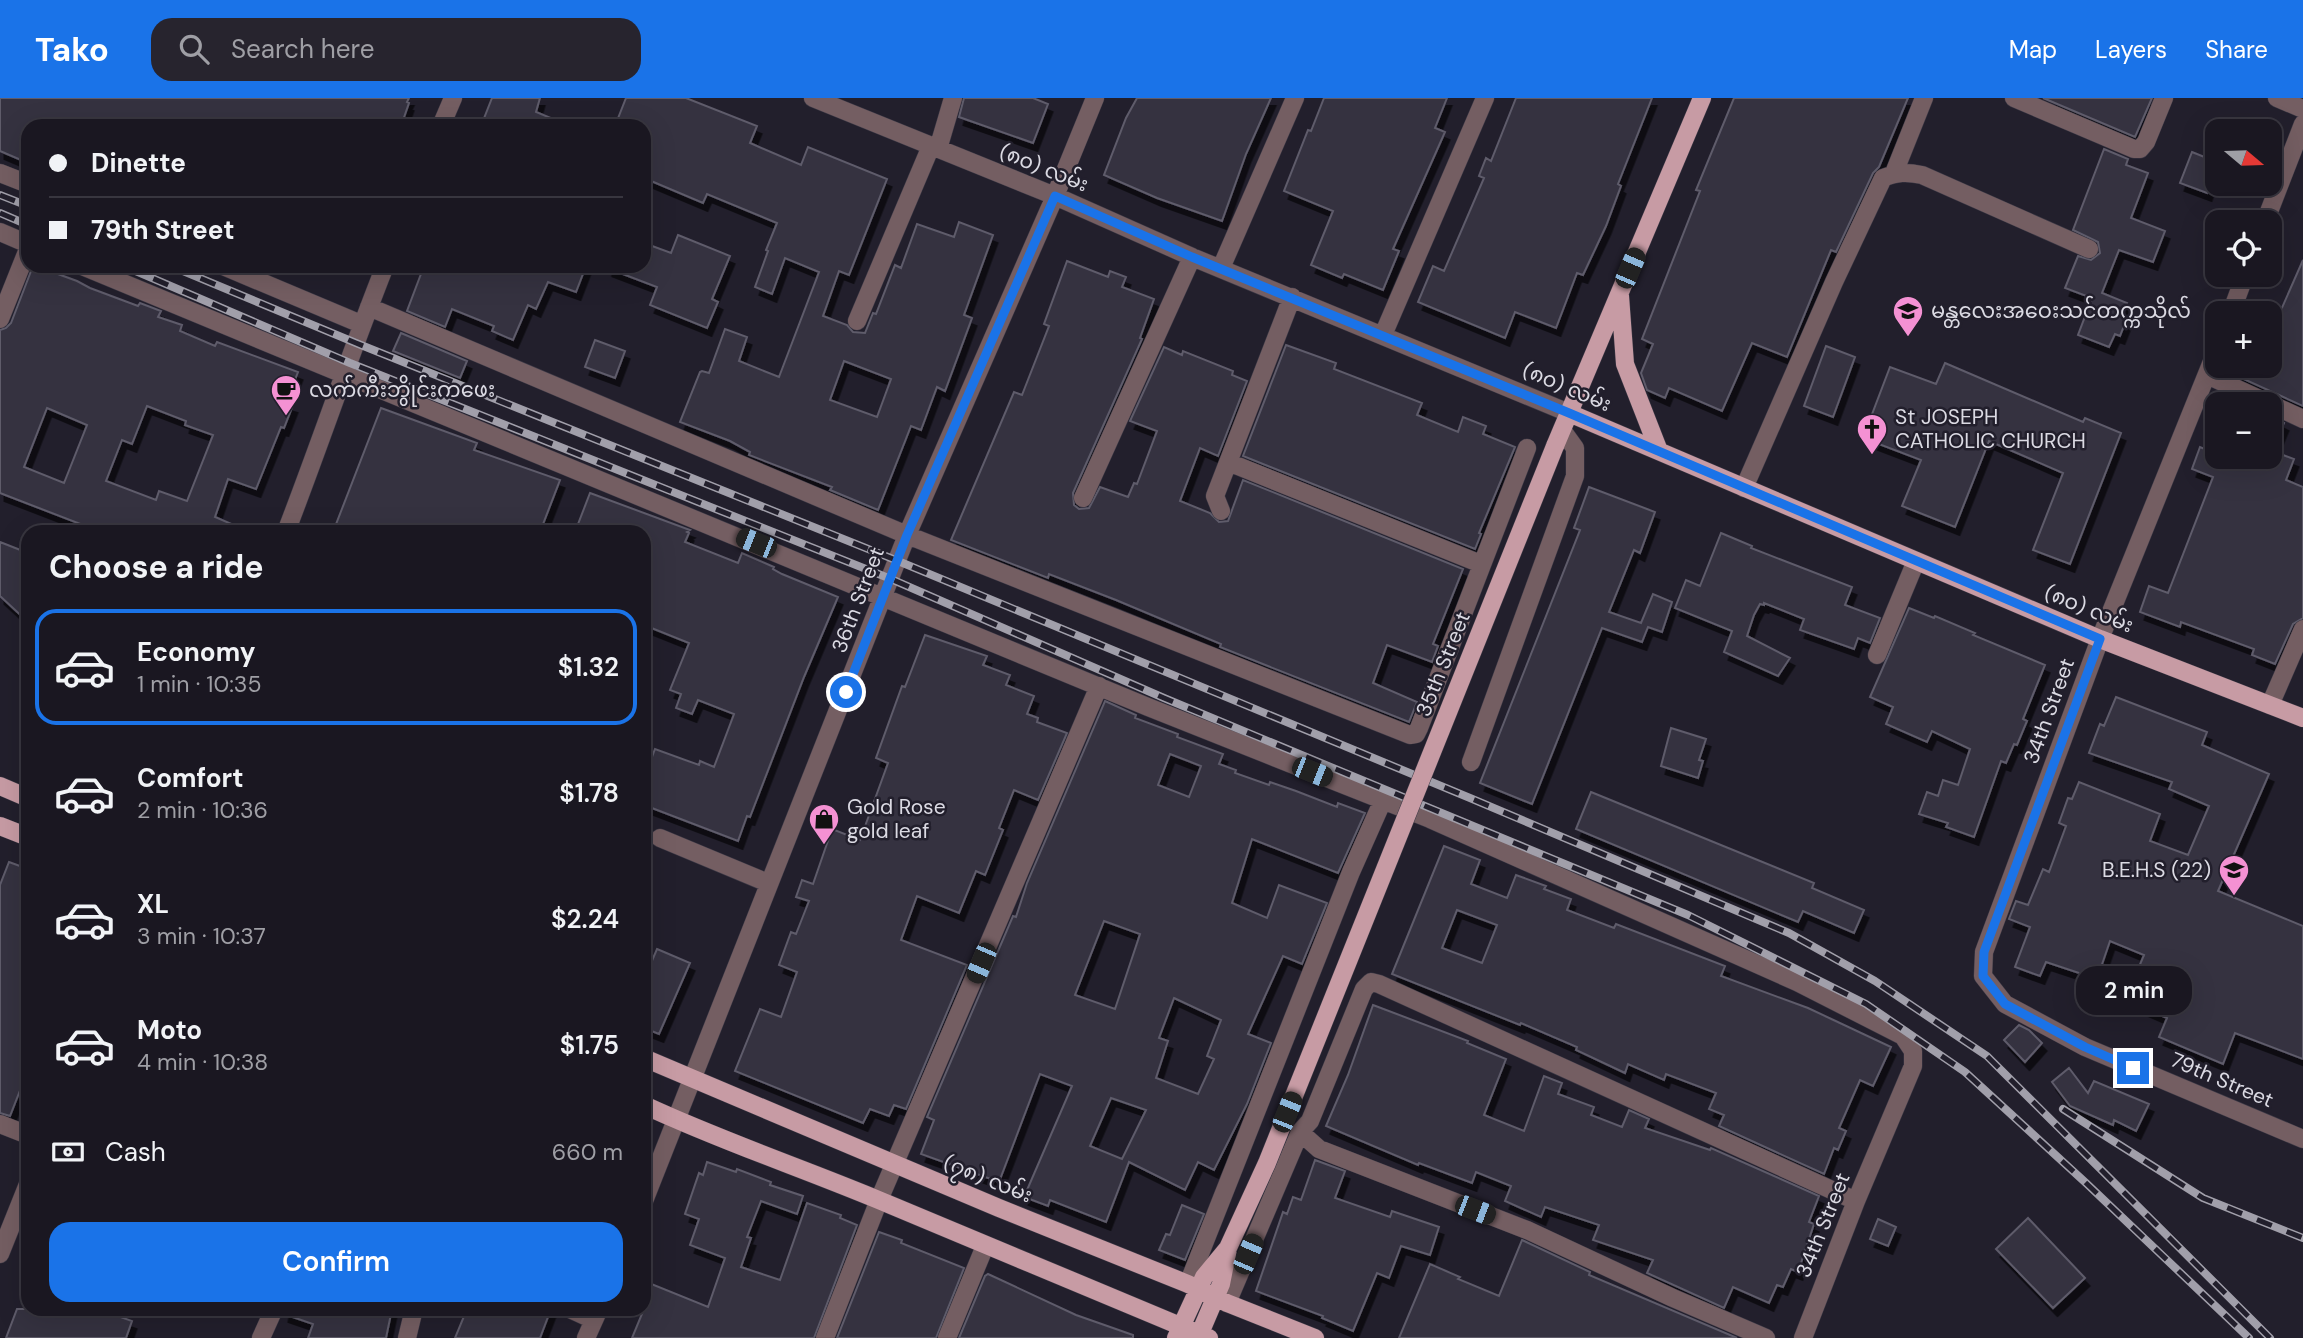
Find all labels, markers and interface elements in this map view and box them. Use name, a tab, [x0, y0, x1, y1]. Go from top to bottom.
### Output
search box	[151, 18, 641, 81]
text: Tako	[35, 28, 109, 71]
icon: search	[175, 30, 213, 68]
text: Search here	[231, 32, 374, 66]
text: Map	[2009, 34, 2057, 65]
text: Layers	[2095, 34, 2167, 65]
text: Share	[2205, 34, 2268, 65]
north arrow	[2205, 119, 2282, 196]
map controls	[2205, 119, 2282, 469]
street label: (၈၀) လမ်း	[995, 136, 1093, 199]
text: Dinette	[91, 146, 186, 180]
button: locate	[2205, 210, 2282, 287]
text: 79th Street	[91, 213, 234, 247]
car	[1613, 245, 1648, 291]
school or university icon: မန္တလေးအဝေးသင်တက္ကသိုလ်	[1891, 294, 1925, 338]
place label: မန္တလေးအဝေးသင်တက္ကသိုလ်	[1931, 295, 2191, 328]
button: +	[2205, 301, 2282, 378]
street label: (၈၀) လမ်း	[1518, 354, 1616, 418]
cafe icon: လက်ကီးဘွိုင်းကဖေး	[269, 373, 303, 417]
place label: လက်ကီးဘွိုင်းကဖေး	[309, 374, 495, 407]
button: −	[2205, 392, 2282, 469]
place label: St JOSEPH CATHOLIC CHURCH	[1895, 403, 2086, 455]
church icon: St JOSEPH CATHOLIC CHURCH	[1855, 412, 1889, 456]
car	[733, 525, 780, 561]
street label: 36th Street	[825, 543, 891, 657]
text: Choose a ride	[49, 546, 264, 588]
street label: (၈၀) လမ်း	[2040, 577, 2138, 640]
street label: 35th Street	[1409, 607, 1477, 721]
text: Economy	[137, 635, 255, 669]
icon: car	[53, 636, 116, 699]
text: $1.32	[558, 650, 619, 684]
street label: 34th Street	[2017, 654, 2081, 768]
text: 1 min · 10:35	[137, 669, 261, 699]
route start	[830, 676, 862, 708]
car	[1289, 754, 1336, 790]
text: Comfort	[137, 761, 243, 795]
icon: car	[53, 762, 116, 825]
text: $1.78	[559, 776, 619, 810]
place label: Gold Rose gold leaf	[847, 793, 946, 845]
text: 2 min · 10:36	[137, 795, 268, 825]
shop icon: Gold Rose gold leaf	[807, 802, 841, 846]
school or university icon: B.E.H.S (22)	[2217, 853, 2251, 897]
place label: B.E.H.S (22)	[2102, 856, 2211, 884]
text: XL	[137, 887, 169, 921]
icon: car	[53, 888, 116, 951]
text: $2.24	[551, 902, 619, 936]
text: 3 min · 10:37	[137, 921, 266, 951]
car	[964, 940, 999, 986]
callout: 2 min	[2075, 967, 2191, 1016]
text: 2 min	[2104, 975, 2164, 1005]
text: Moto	[137, 1013, 202, 1047]
icon: car	[53, 1014, 116, 1077]
text: $1.75	[560, 1028, 619, 1062]
street label: 79th Street	[2166, 1046, 2278, 1114]
text: 4 min · 10:38	[137, 1047, 268, 1077]
route end	[2117, 1052, 2149, 1084]
car	[1270, 1089, 1305, 1135]
icon: cash	[49, 1133, 87, 1171]
text: Cash	[105, 1135, 166, 1169]
text: 660 m	[552, 1137, 623, 1167]
street label: (၇၈) လမ်း	[938, 1147, 1037, 1212]
street label: 34th Street	[1789, 1168, 1857, 1282]
car	[1452, 1193, 1499, 1227]
button: Confirm	[49, 1222, 623, 1302]
car	[1231, 1231, 1266, 1277]

